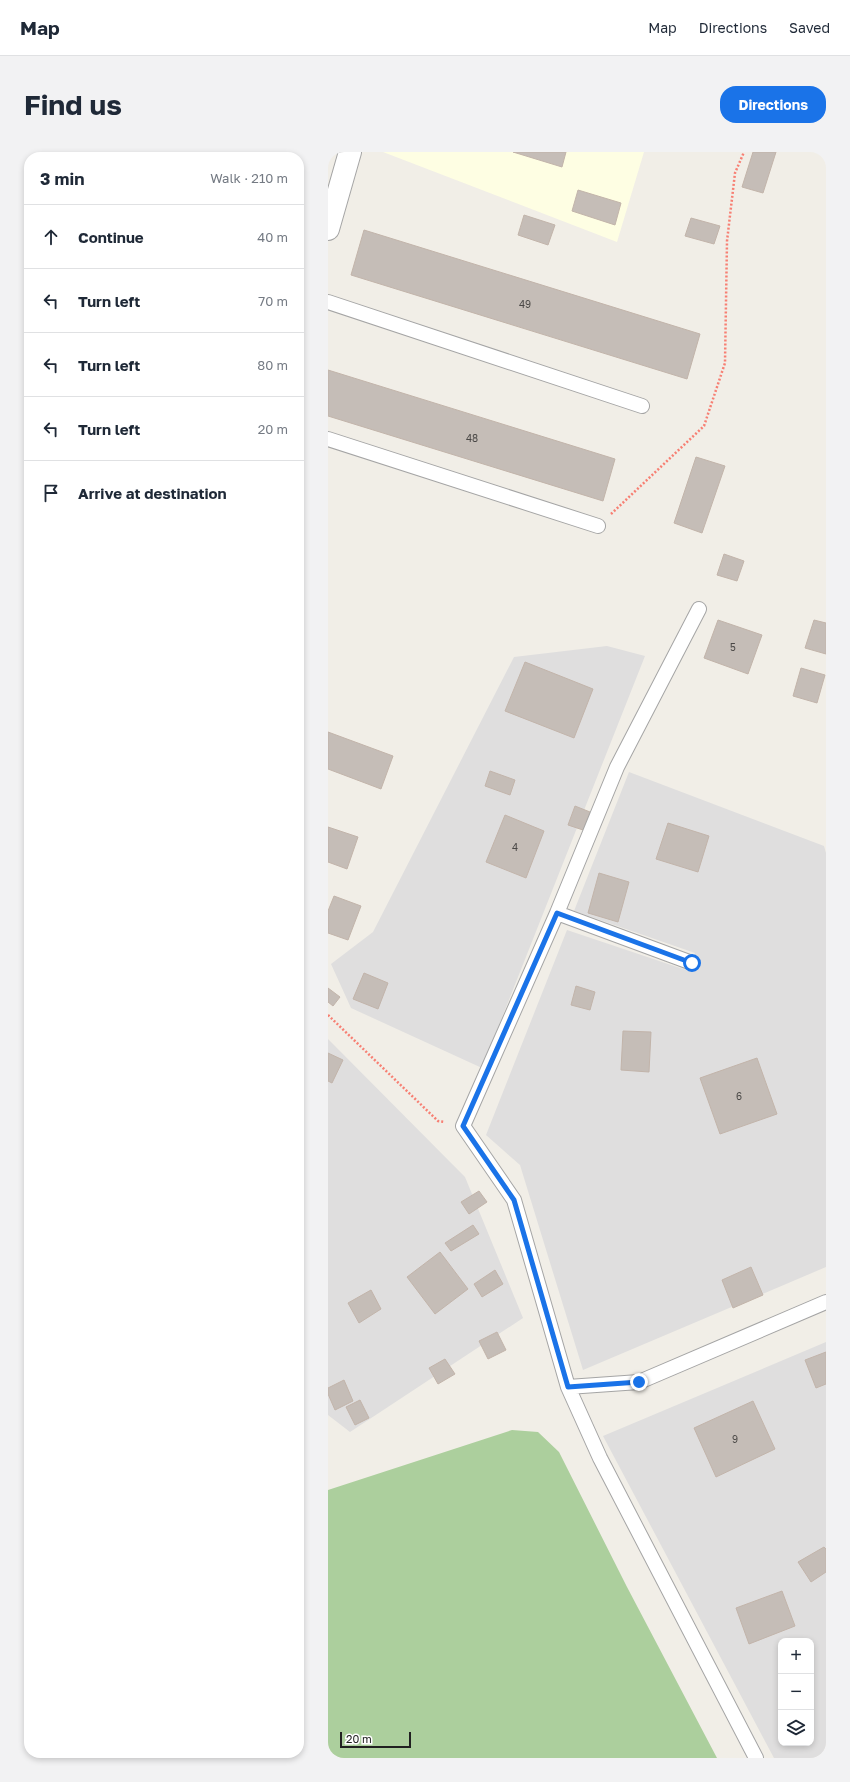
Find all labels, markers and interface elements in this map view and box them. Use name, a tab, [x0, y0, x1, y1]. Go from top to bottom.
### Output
text: Map	[20, 16, 60, 39]
text: Map	[648, 19, 677, 36]
text: Directions	[699, 19, 767, 36]
text: Saved	[789, 19, 830, 36]
button: Directions	[720, 86, 826, 123]
text: Find us	[24, 88, 122, 121]
text: 3 min	[40, 168, 84, 189]
text: Walk · 210 m	[210, 170, 288, 186]
icon: ahead	[40, 226, 62, 248]
text: Continue	[78, 228, 144, 246]
text: 40 m	[257, 229, 288, 245]
icon: left	[40, 290, 62, 312]
text: Turn left	[78, 292, 140, 310]
text: 70 m	[258, 293, 288, 309]
house number: 49	[519, 298, 531, 310]
icon: left	[40, 354, 62, 376]
text: Turn left	[78, 356, 140, 374]
text: 80 m	[257, 357, 288, 373]
icon: left	[40, 418, 62, 440]
text: Turn left	[78, 420, 140, 438]
text: 20 m	[258, 421, 288, 437]
house number: 48	[466, 432, 478, 444]
icon: arrive	[40, 482, 62, 504]
text: Arrive at destination	[78, 484, 227, 502]
house number: 5	[730, 641, 736, 653]
house number: 4	[512, 841, 518, 853]
route start	[683, 954, 701, 972]
house number: 6	[736, 1090, 742, 1102]
route end	[630, 1373, 648, 1391]
house number: 9	[732, 1433, 738, 1445]
map controls	[778, 1638, 814, 1746]
button: +	[778, 1638, 814, 1674]
button: −	[778, 1674, 814, 1710]
button: layers	[778, 1710, 814, 1746]
scale bar	[340, 1730, 411, 1749]
text: 20 m	[346, 1732, 372, 1745]

